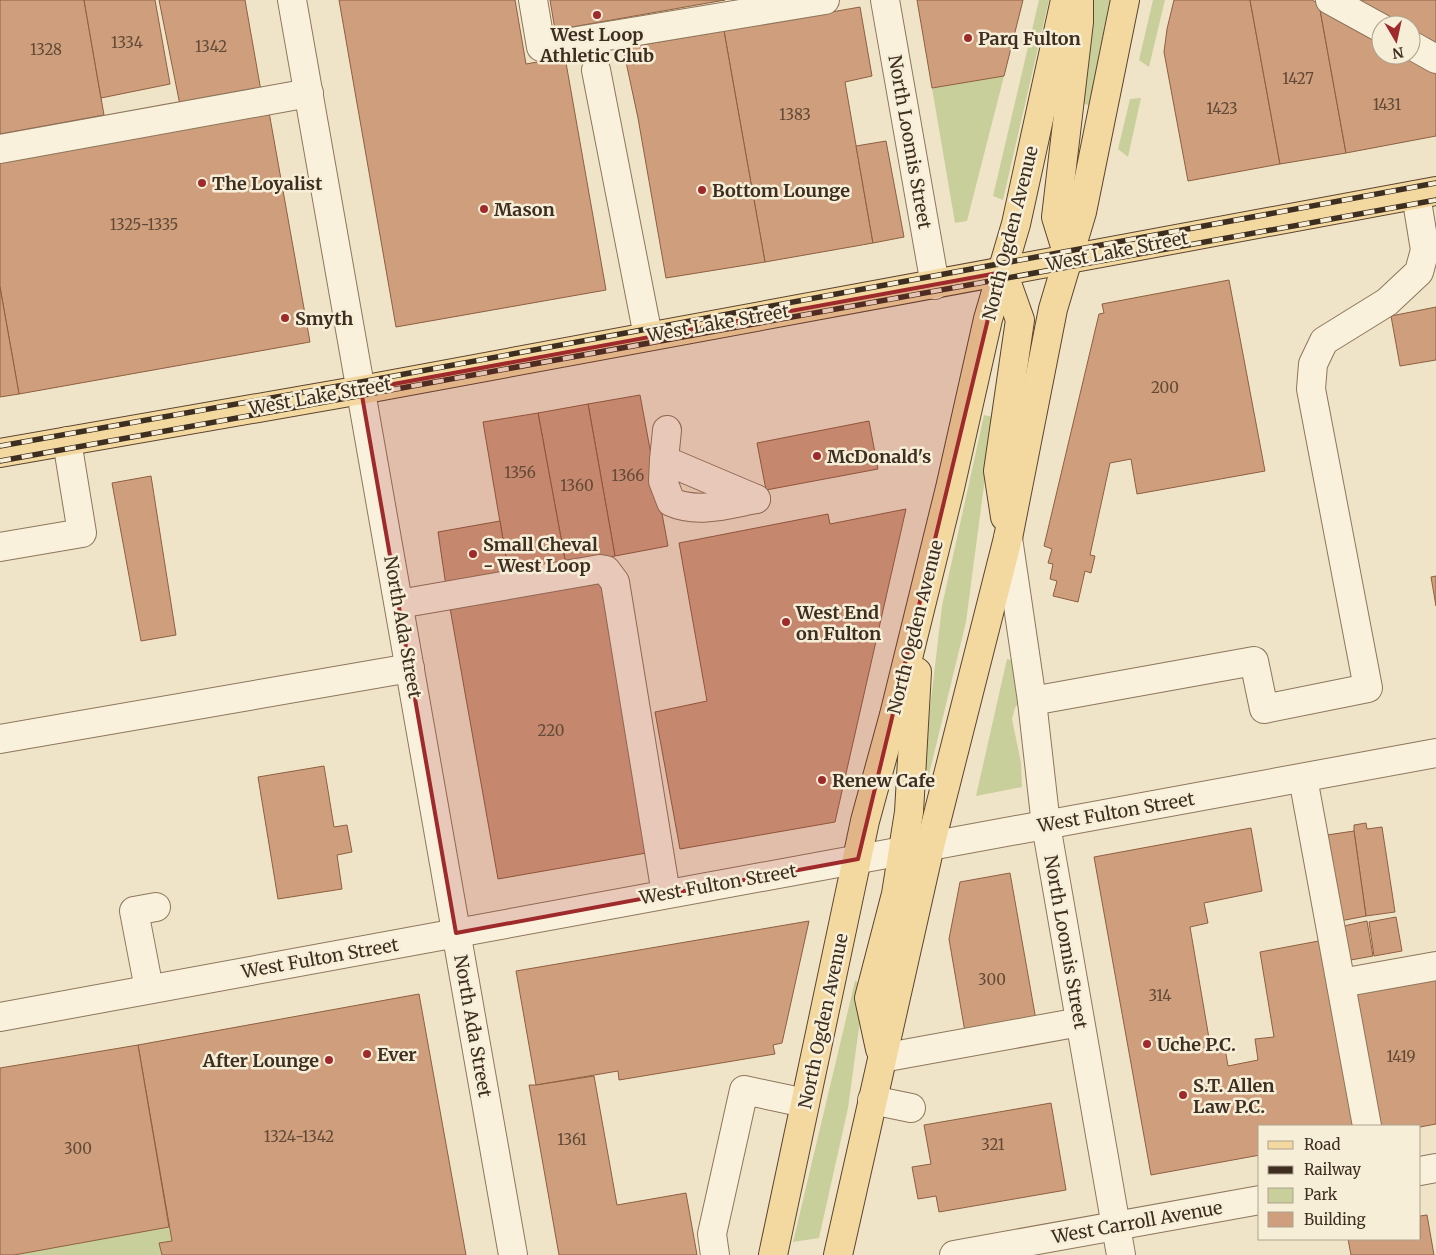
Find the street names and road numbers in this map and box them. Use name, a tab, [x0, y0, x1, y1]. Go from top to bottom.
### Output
street label: North Loomis Street	[883, 53, 937, 231]
street label: North Ogden Avenue	[977, 143, 1043, 323]
street label: West Lake Street	[1043, 226, 1190, 276]
street label: West Lake Street	[644, 299, 791, 347]
street label: West Lake Street	[246, 372, 393, 420]
street label: North Ogden Avenue	[882, 537, 948, 717]
street label: North Ada Street	[379, 554, 427, 700]
street label: West Fulton Street	[1035, 787, 1196, 837]
street label: North Loomis Street	[1039, 853, 1093, 1031]
street label: West Fulton Street	[637, 859, 798, 909]
street label: North Ogden Avenue	[793, 931, 853, 1111]
street label: West Fulton Street	[239, 933, 400, 983]
street label: North Ada Street	[449, 953, 497, 1099]
street label: West Carroll Avenue	[1049, 1196, 1224, 1249]

